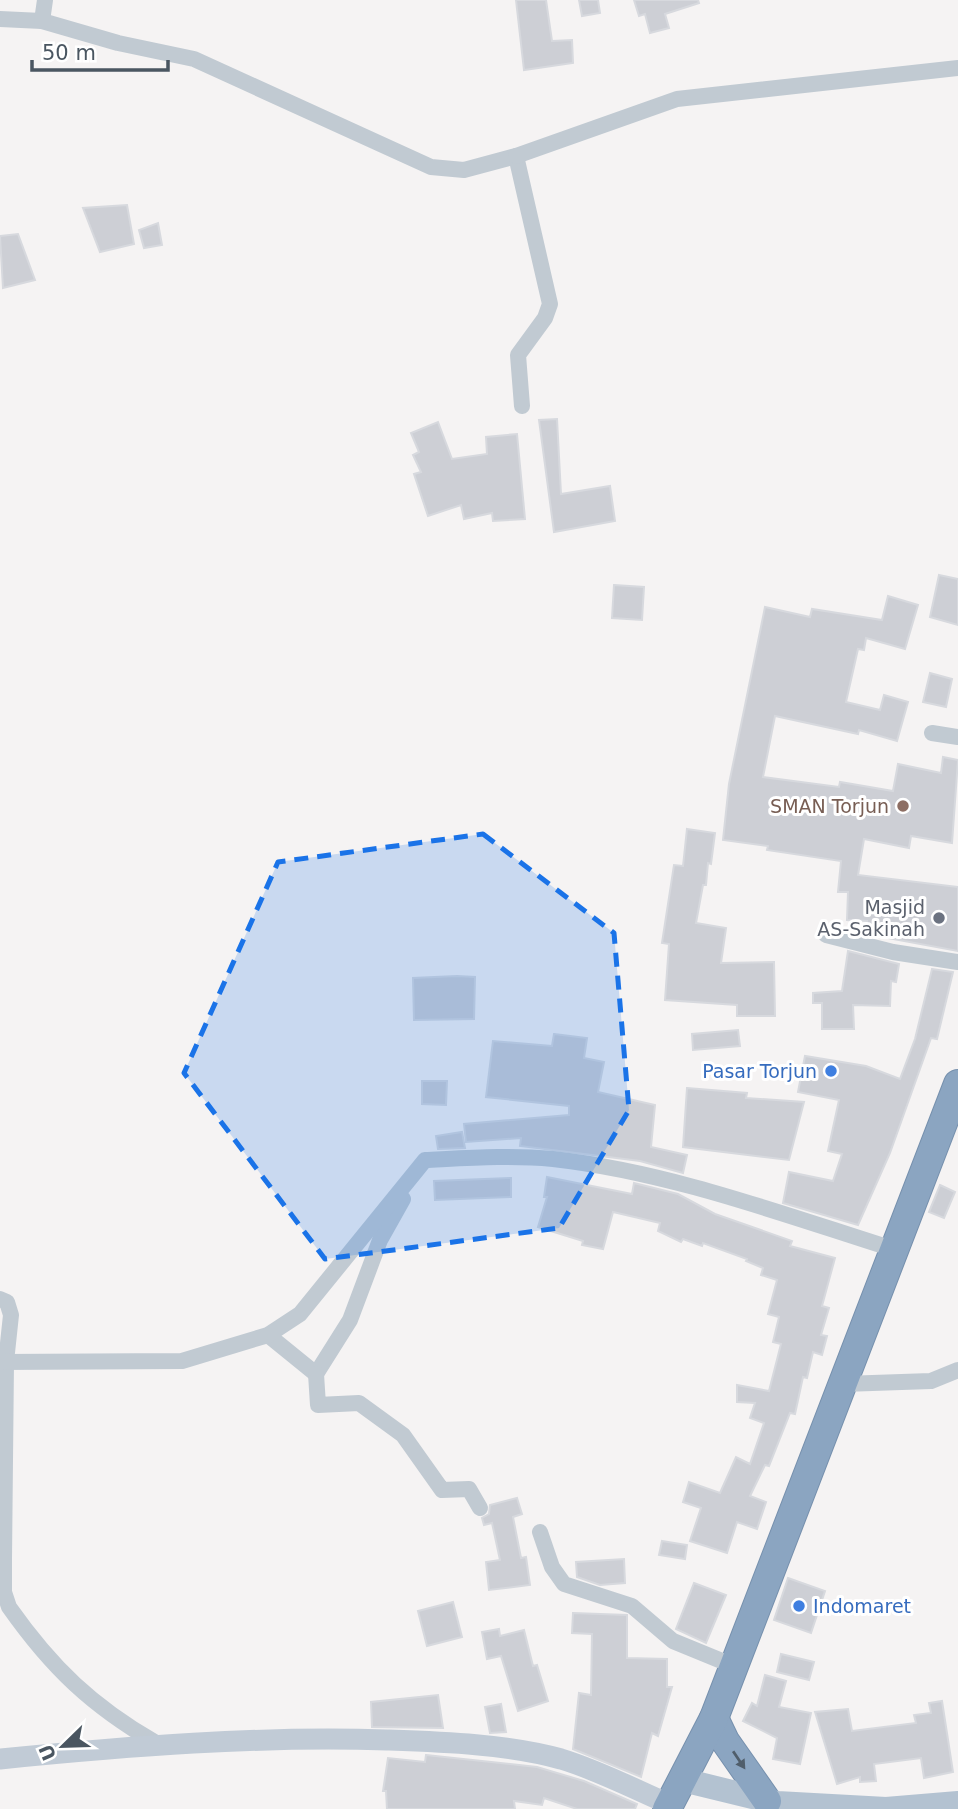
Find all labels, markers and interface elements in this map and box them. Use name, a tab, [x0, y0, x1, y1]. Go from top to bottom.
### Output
scale bar	[32, 28, 168, 72]
text: 50 m	[42, 41, 96, 65]
place label: SMAN Torjun	[770, 795, 889, 817]
marker: SMAN Torjun	[895, 798, 911, 814]
place label: Masjid AS-Sakinah	[817, 896, 925, 940]
marker: Masjid AS-Sakinah	[931, 910, 947, 926]
place label: Pasar Torjun	[702, 1060, 817, 1082]
marker: Pasar Torjun	[823, 1063, 839, 1079]
place label: Indomaret	[813, 1595, 911, 1617]
marker: Indomaret	[791, 1598, 807, 1614]
north arrow	[28, 1711, 98, 1781]
text: U	[34, 1741, 60, 1764]
one-way arrow	[732, 1751, 745, 1770]

